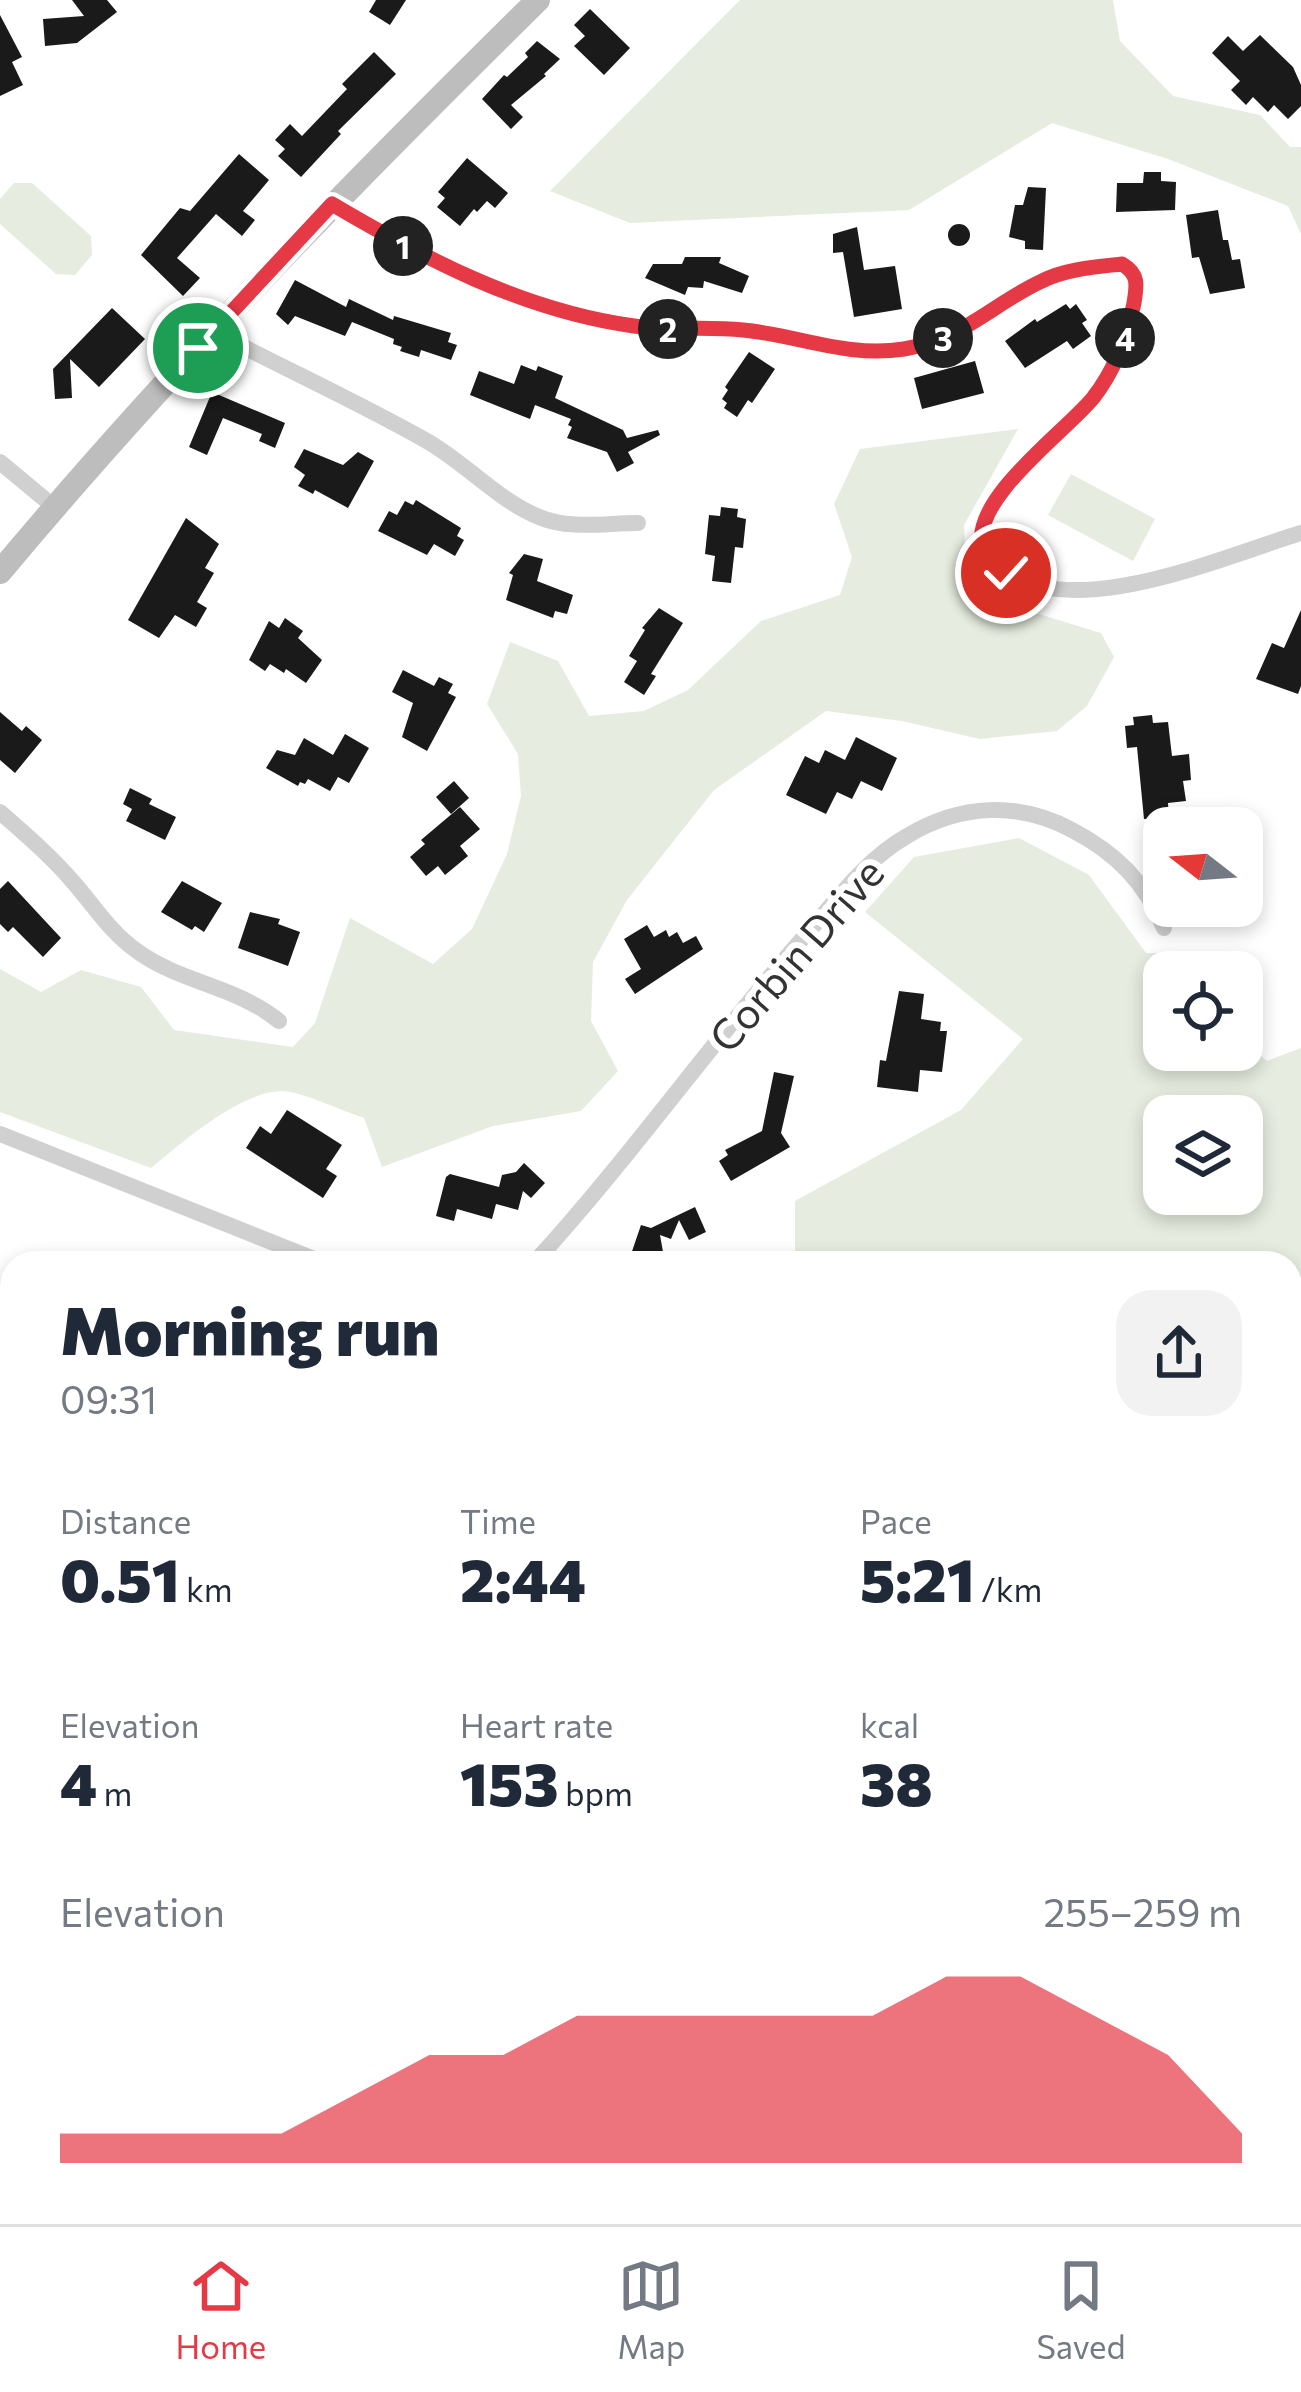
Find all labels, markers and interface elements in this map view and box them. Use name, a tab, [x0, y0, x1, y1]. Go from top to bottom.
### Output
pin: 1	[373, 216, 433, 276]
text: 1	[396, 225, 410, 266]
pin	[147, 297, 249, 399]
pin: 2	[638, 299, 698, 359]
text: 2	[659, 308, 677, 349]
pin: 3	[913, 308, 973, 368]
pin: 4	[1095, 308, 1155, 368]
icon: arrive	[165, 315, 231, 381]
text: 3	[933, 317, 953, 358]
text: 4	[1115, 317, 1135, 358]
pin	[955, 522, 1057, 624]
icon: check	[973, 540, 1039, 606]
north arrow	[1143, 807, 1263, 927]
map controls	[1143, 807, 1263, 1215]
street label: Corbin Drive	[697, 846, 893, 1062]
button: locate	[1143, 951, 1263, 1071]
button: layers	[1143, 1095, 1263, 1215]
text: Morning run	[60, 1288, 440, 1369]
button: share	[1116, 1290, 1242, 1416]
text: 09:31	[60, 1374, 157, 1422]
text: Distance	[60, 1500, 191, 1541]
text: Time	[460, 1500, 536, 1541]
text: Pace	[860, 1500, 932, 1541]
text: 0.51	[60, 1541, 180, 1614]
text: 2:44	[460, 1541, 586, 1614]
text: 5:21	[860, 1541, 975, 1614]
text: km	[180, 1568, 233, 1609]
text: /km	[975, 1568, 1042, 1609]
text: Elevation	[60, 1704, 199, 1745]
text: Heart rate	[460, 1704, 613, 1745]
text: kcal	[860, 1704, 919, 1745]
text: 4	[60, 1745, 97, 1818]
text: 153	[460, 1745, 559, 1818]
text: 38	[860, 1745, 933, 1818]
text: m	[97, 1772, 132, 1813]
text: bpm	[559, 1772, 633, 1813]
text: Elevation	[60, 1887, 225, 1935]
text: 255–259 m	[1043, 1887, 1242, 1935]
tab: Home	[176, 2253, 266, 2366]
tab: Map	[617, 2253, 685, 2366]
tab: Saved	[1036, 2253, 1125, 2366]

